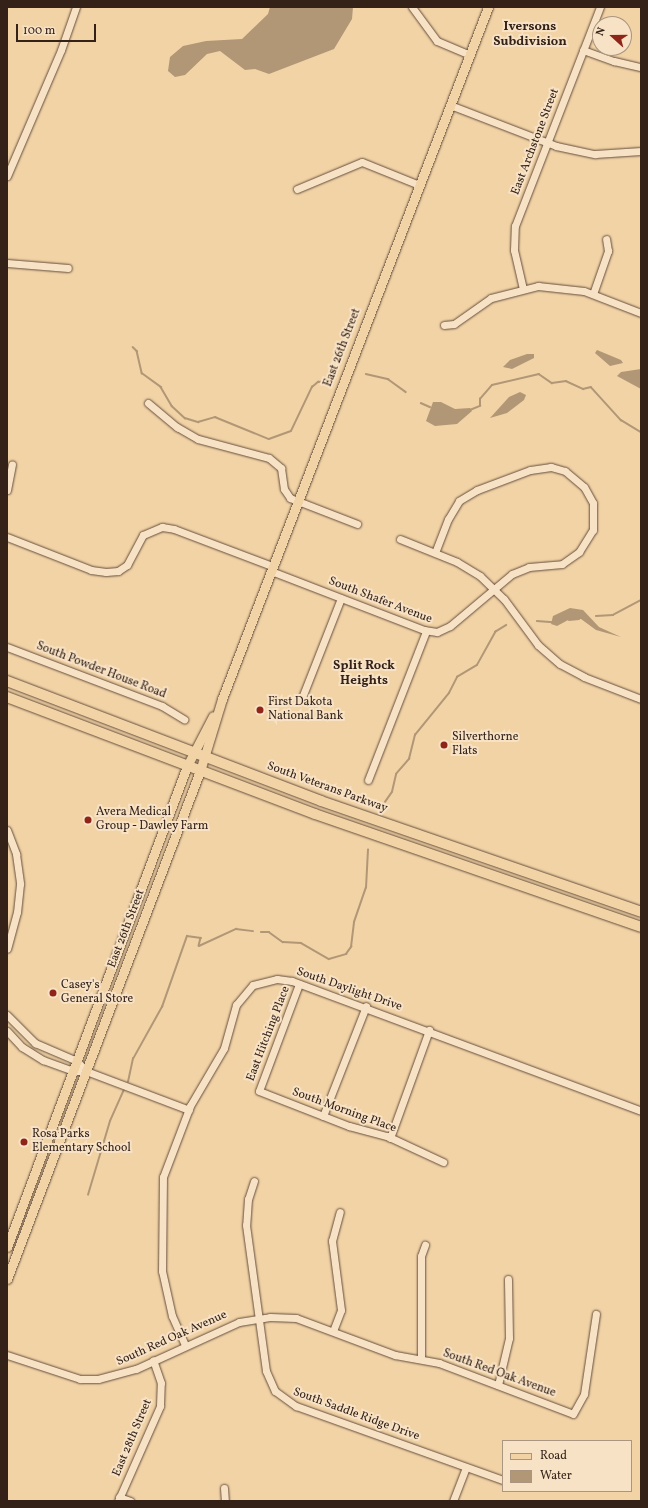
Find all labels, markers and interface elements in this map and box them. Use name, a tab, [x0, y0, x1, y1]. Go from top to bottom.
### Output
scale bar	[18, 16, 98, 42]
north arrow	[592, 16, 632, 56]
district label: Iversons Subdivision	[493, 20, 567, 51]
text: 100 m	[23, 23, 55, 39]
text: N	[593, 25, 610, 38]
street label: East Archstone Street	[509, 87, 563, 197]
street label: East 26th Street	[321, 307, 365, 389]
street label: South Shafer Avenue	[326, 575, 434, 627]
street label: South Powder House Road	[34, 640, 168, 702]
district label: Split Rock Heights	[333, 659, 395, 690]
place label: First Dakota National Bank	[268, 696, 343, 724]
marker: First Dakota National Bank	[255, 705, 265, 715]
place label: Silverthorne Flats	[452, 731, 518, 759]
marker: Silverthorne Flats	[439, 740, 449, 750]
street label: South Veterans Parkway	[265, 759, 389, 817]
place label: Avera Medical Group - Dawley Farm	[96, 806, 209, 834]
marker: Avera Medical Group - Dawley Farm	[83, 815, 93, 825]
street label: East 26th Street	[105, 888, 149, 970]
street label: South Daylight Drive	[294, 965, 404, 1015]
place label: Casey's General Store	[61, 979, 133, 1007]
street label: East Hitching Place	[244, 984, 294, 1084]
marker: Casey's General Store	[48, 988, 58, 998]
street label: South Morning Place	[290, 1085, 398, 1137]
place label: Rosa Parks Elementary School	[32, 1128, 131, 1156]
marker: Rosa Parks Elementary School	[19, 1137, 29, 1147]
street label: South Red Oak Avenue	[115, 1308, 229, 1370]
street label: South Red Oak Avenue	[440, 1347, 558, 1401]
street label: South Saddle Ridge Drive	[291, 1385, 421, 1445]
street label: East 28th Street	[110, 1397, 156, 1479]
legend	[502, 1440, 632, 1492]
text: Road	[540, 1448, 567, 1464]
text: Water	[540, 1468, 572, 1484]

